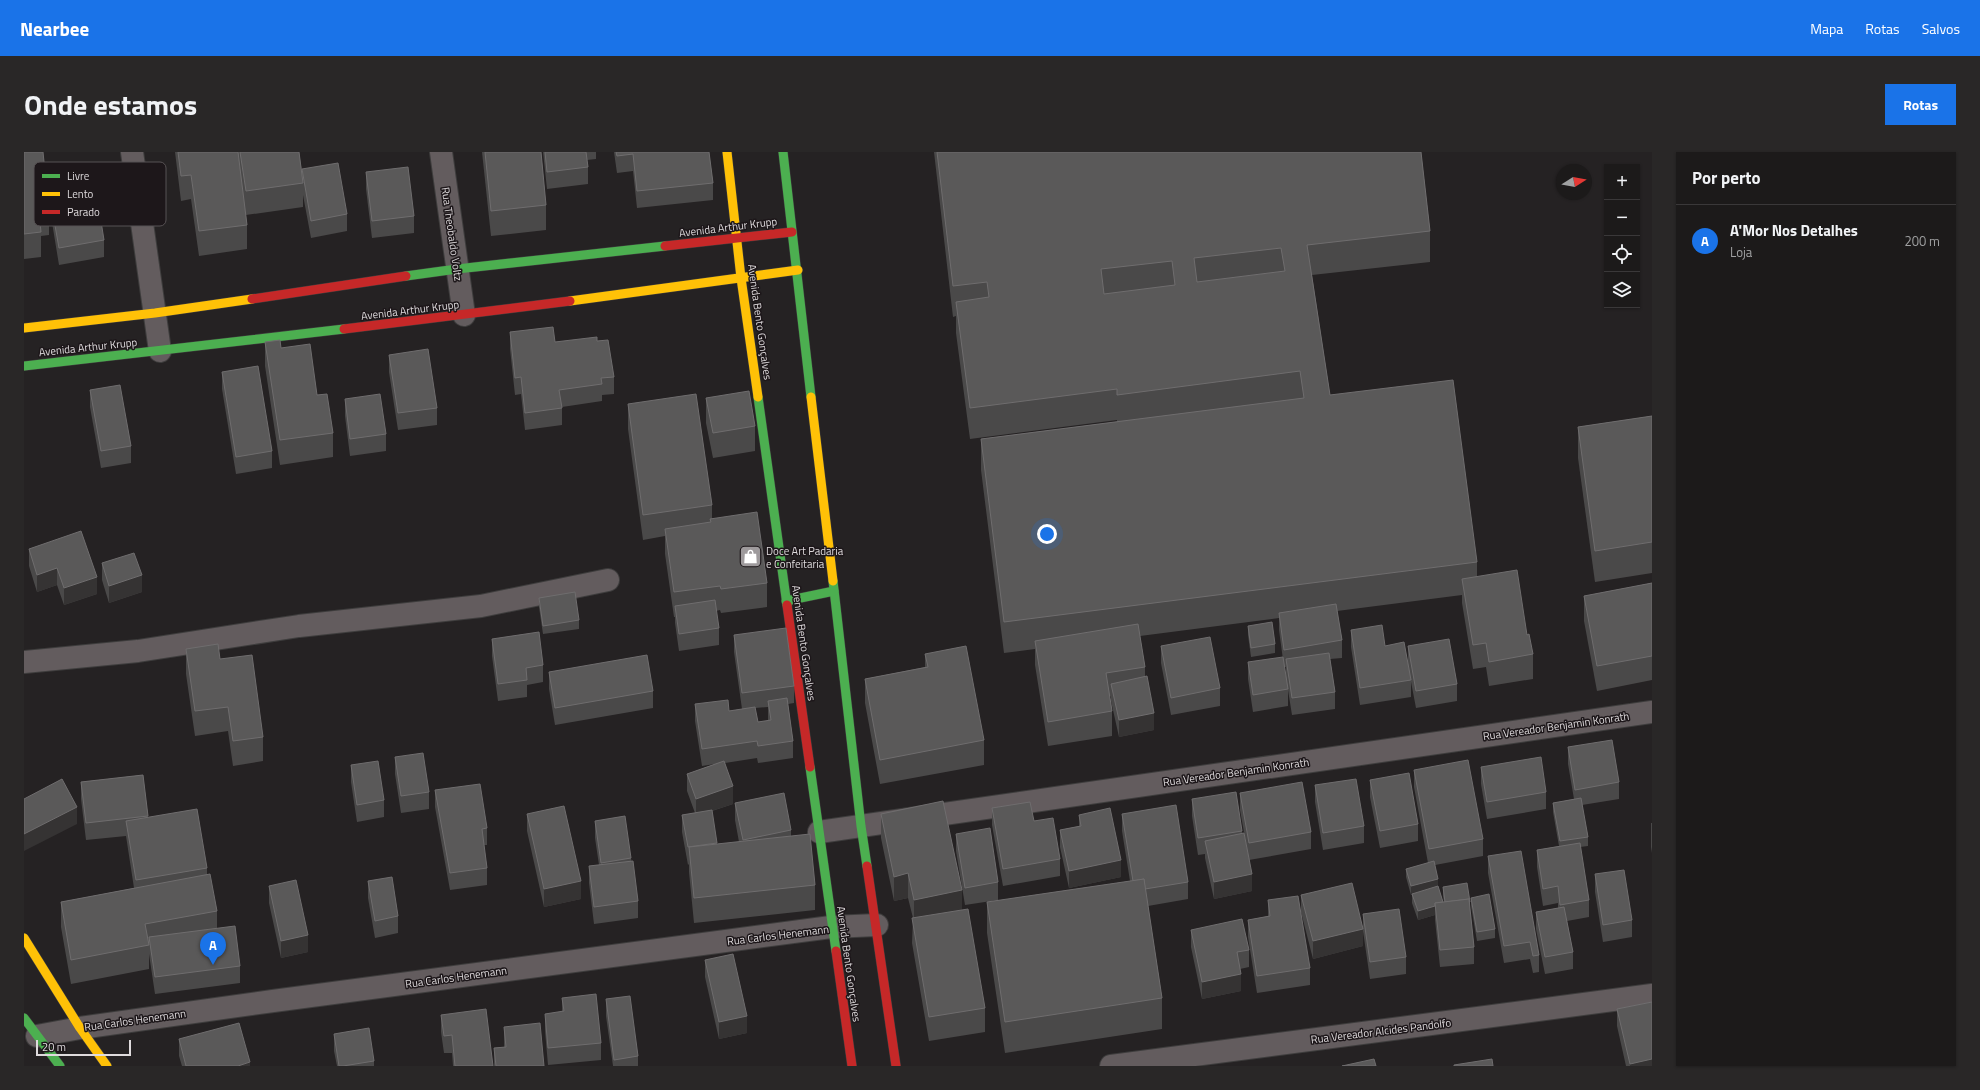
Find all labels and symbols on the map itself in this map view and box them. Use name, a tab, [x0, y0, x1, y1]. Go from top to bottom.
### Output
legend	[34, 162, 166, 226]
north arrow	[1556, 164, 1592, 200]
text: Livre	[67, 168, 90, 184]
text: Lento	[67, 186, 94, 202]
street label: Rua Theobaldo Voltz	[437, 186, 467, 282]
text: Parado	[67, 204, 100, 220]
street label: Avenida Arthur Krupp	[678, 213, 778, 241]
street label: Avenida Bento Gonçalves	[744, 263, 776, 381]
street label: Avenida Arthur Krupp	[360, 296, 460, 324]
street label: Avenida Arthur Krupp	[38, 334, 138, 360]
your location	[1037, 524, 1057, 544]
place label: Doce Art Padaria e Confeitaria	[766, 543, 844, 572]
shop icon: Doce Art Padaria e Confeitaria	[737, 544, 763, 570]
street label: Avenida Bento Gonçalves	[788, 584, 820, 702]
street label: Rua Vereador Benjamin Konrath	[1482, 708, 1630, 744]
street label: Rua Vereador Benjamin Konrath	[1162, 754, 1310, 790]
street label: Avenida Bento Gonçalves	[833, 905, 865, 1023]
street label: Rua Carlos Henemann	[726, 921, 830, 949]
pin: A	[200, 932, 226, 965]
street label: Rua Carlos Henemann	[404, 962, 508, 992]
street label: Rua Carlos Henemann	[83, 1005, 187, 1035]
street label: Rua Vereador Alcides Pandolfo	[1310, 1014, 1452, 1048]
scale bar	[36, 1038, 131, 1057]

